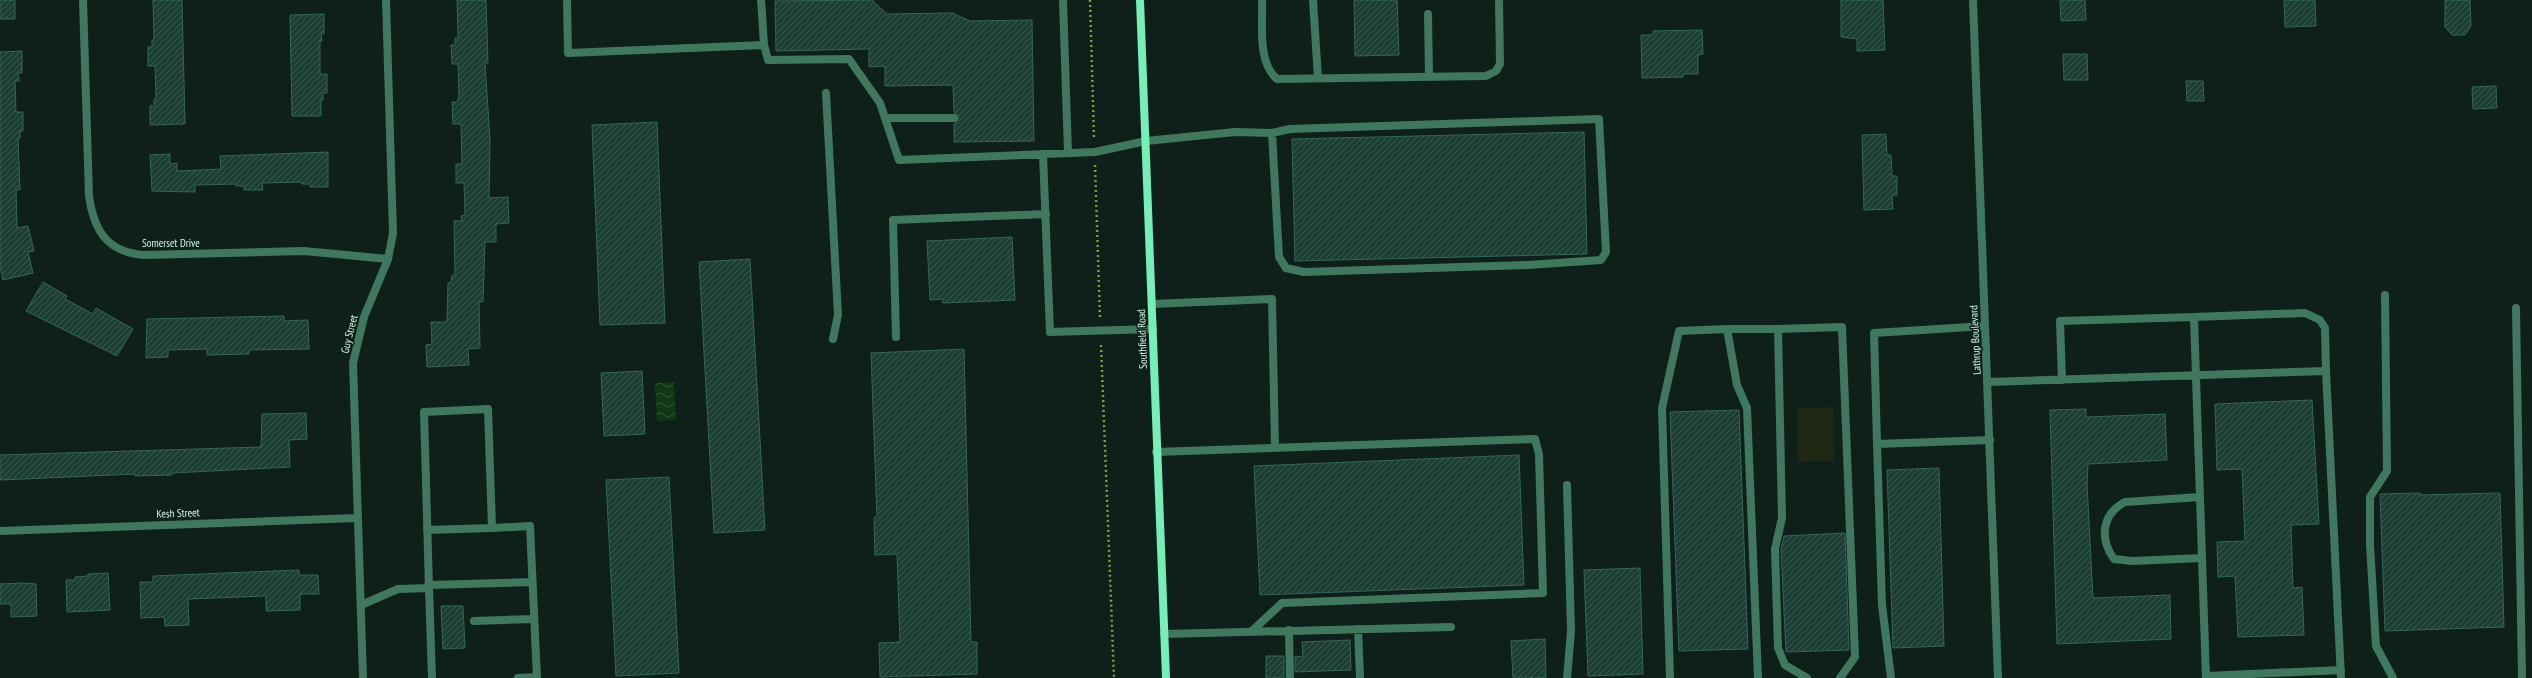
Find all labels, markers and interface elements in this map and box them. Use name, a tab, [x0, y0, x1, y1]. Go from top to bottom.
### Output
street label: Somerset Drive	[142, 236, 200, 250]
street label: Lathrup Boulevard	[1966, 305, 1984, 375]
street label: Southfield Road	[1134, 309, 1150, 369]
street label: Guy Street	[337, 313, 361, 355]
street label: Kesh Street	[156, 505, 200, 521]

